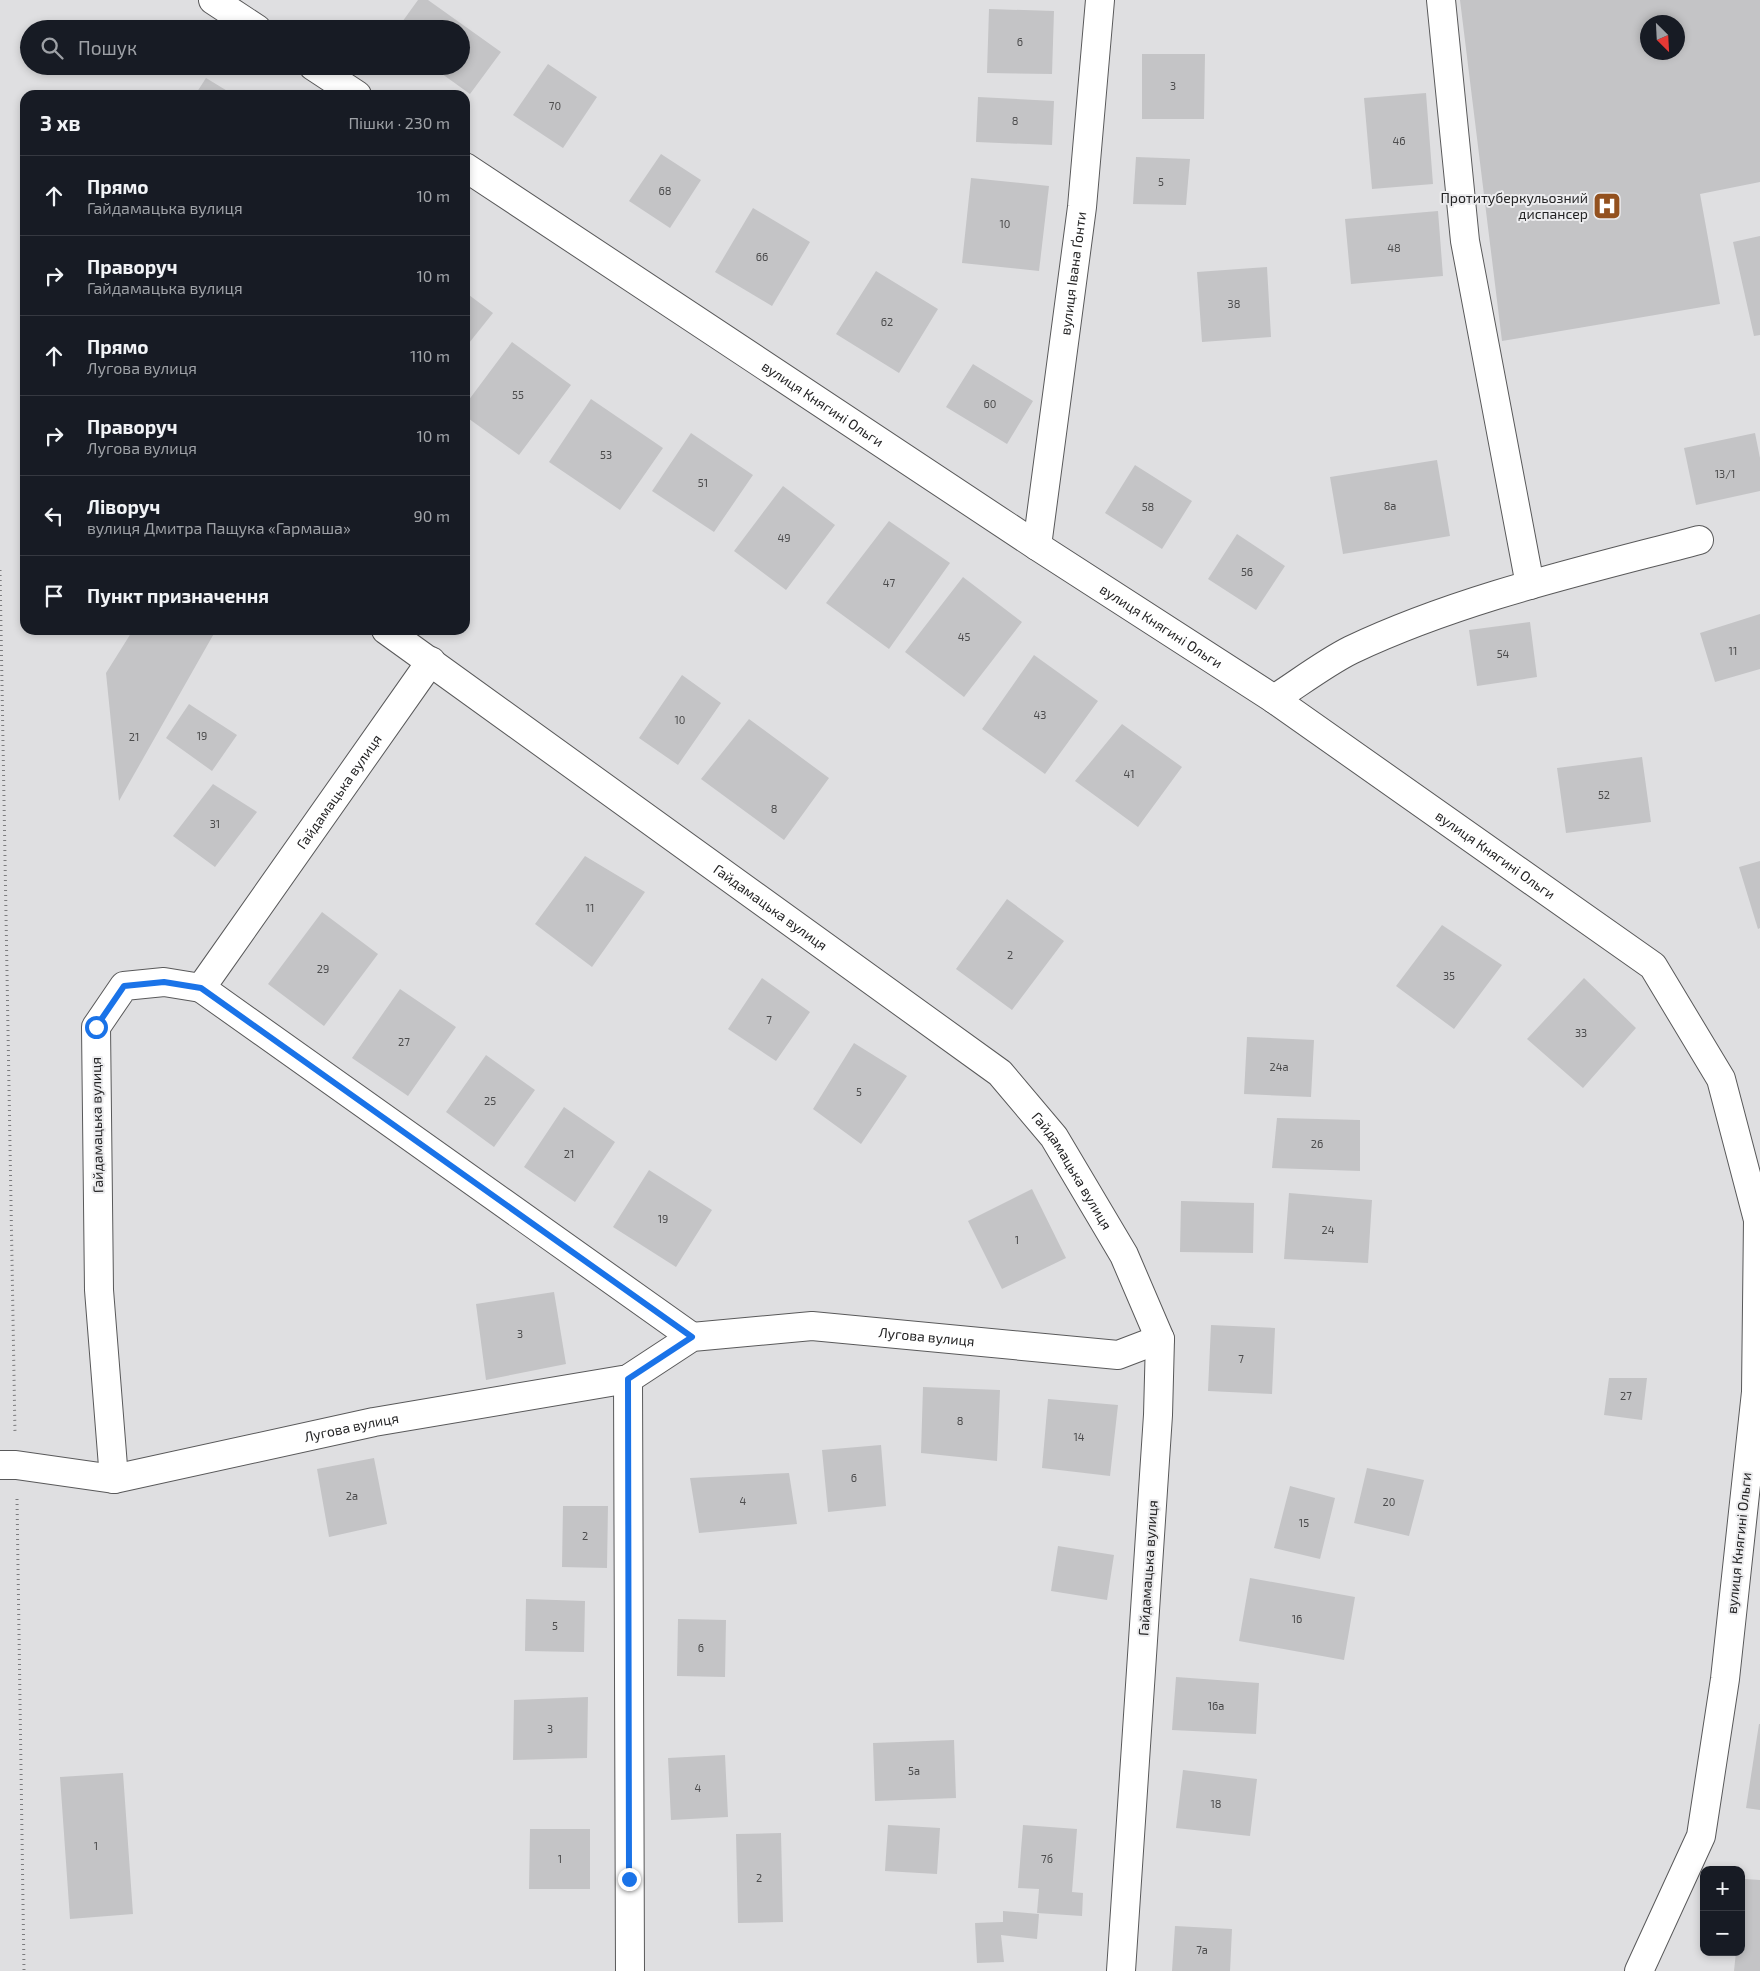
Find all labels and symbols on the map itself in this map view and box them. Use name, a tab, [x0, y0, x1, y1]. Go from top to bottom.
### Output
north arrow	[1640, 15, 1685, 60]
house number: 6	[1017, 35, 1023, 48]
house number: 3	[1170, 79, 1176, 92]
house number: 70	[549, 99, 561, 112]
house number: 8	[1012, 114, 1018, 127]
house number: 46	[1392, 134, 1406, 147]
house number: 5	[1158, 175, 1164, 188]
house number: 68	[659, 184, 671, 197]
place label: Протитуберкульозний диспансер	[1440, 189, 1588, 222]
hospital icon: Протитуберкульозний диспансер	[1592, 191, 1622, 221]
street label: вулиця Івана Ґонти	[1056, 211, 1089, 336]
house number: 10	[999, 217, 1011, 230]
house number: 48	[1387, 241, 1401, 254]
house number: 66	[756, 250, 768, 263]
house number: 38	[1228, 297, 1240, 310]
house number: 62	[881, 315, 893, 328]
street label: вулиця Княгині Ольги	[759, 357, 887, 450]
house number: 55	[512, 388, 524, 401]
house number: 60	[984, 397, 996, 410]
house number: 53	[600, 448, 612, 461]
house number: 13/1	[1715, 467, 1735, 480]
house number: 51	[698, 476, 708, 489]
house number: 8а	[1384, 499, 1396, 512]
house number: 58	[1142, 500, 1154, 513]
house number: 49	[777, 531, 791, 544]
house number: 56	[1241, 565, 1253, 578]
house number: 47	[883, 576, 896, 589]
street label: вулиця Княгині Ольги	[1097, 580, 1226, 672]
house number: 45	[958, 630, 970, 643]
house number: 11	[1729, 644, 1737, 657]
house number: 54	[1497, 647, 1510, 660]
house number: 43	[1034, 708, 1046, 721]
house number: 10	[674, 713, 686, 726]
house number: 19	[197, 729, 207, 742]
house number: 21	[129, 730, 139, 743]
street label: Гайдамацька вулиця	[293, 731, 385, 852]
house number: 41	[1123, 767, 1135, 780]
house number: 52	[1598, 788, 1610, 801]
house number: 8	[771, 802, 777, 815]
street label: вулиця Княгині Ольги	[1432, 807, 1559, 903]
house number: 31	[210, 817, 220, 830]
street label: Гайдамацька вулиця	[710, 860, 831, 954]
house number: 11	[586, 901, 594, 914]
house number: 2	[1007, 948, 1013, 961]
house number: 29	[317, 962, 329, 975]
house number: 35	[1443, 969, 1455, 982]
house number: 7	[766, 1013, 772, 1026]
route start	[85, 1016, 108, 1039]
house number: 33	[1575, 1026, 1587, 1039]
house number: 27	[398, 1035, 410, 1048]
street label: Гайдамацька вулиця	[87, 1057, 106, 1193]
house number: 24а	[1269, 1060, 1289, 1073]
house number: 5	[856, 1085, 862, 1098]
house number: 25	[484, 1094, 496, 1107]
street label: Гайдамацька вулиця	[1028, 1108, 1116, 1233]
house number: 26	[1311, 1137, 1323, 1150]
house number: 21	[564, 1147, 574, 1160]
house number: 19	[658, 1212, 668, 1225]
house number: 24	[1322, 1223, 1335, 1236]
house number: 1	[1015, 1233, 1019, 1246]
street label: Лугова вулиця	[878, 1323, 975, 1349]
house number: 3	[517, 1327, 523, 1340]
house number: 7	[1238, 1352, 1244, 1365]
house number: 27	[1620, 1389, 1632, 1402]
street label: Лугова вулиця	[302, 1409, 400, 1445]
house number: 8	[957, 1414, 963, 1427]
house number: 14	[1073, 1430, 1085, 1443]
house number: 6	[851, 1471, 857, 1484]
street label: вулиця Княгині Ольги	[1723, 1471, 1754, 1615]
house number: 2а	[346, 1489, 358, 1502]
house number: 4	[740, 1494, 747, 1507]
house number: 20	[1383, 1495, 1395, 1508]
street label: Гайдамацька вулиця	[1134, 1499, 1161, 1637]
house number: 15	[1299, 1516, 1309, 1529]
house number: 2	[582, 1529, 588, 1542]
house number: 16	[1292, 1612, 1302, 1625]
house number: 5	[552, 1619, 558, 1632]
house number: 6	[698, 1641, 704, 1654]
house number: 16а	[1208, 1699, 1224, 1712]
house number: 3	[547, 1722, 553, 1735]
house number: 5а	[908, 1764, 920, 1777]
house number: 4	[695, 1781, 702, 1794]
house number: 18	[1210, 1797, 1222, 1810]
house number: 1	[94, 1839, 98, 1852]
house number: 1	[558, 1852, 562, 1865]
house number: 7б	[1041, 1852, 1053, 1865]
route end	[618, 1868, 641, 1891]
house number: 2	[756, 1871, 762, 1884]
house number: 7а	[1196, 1943, 1208, 1956]

